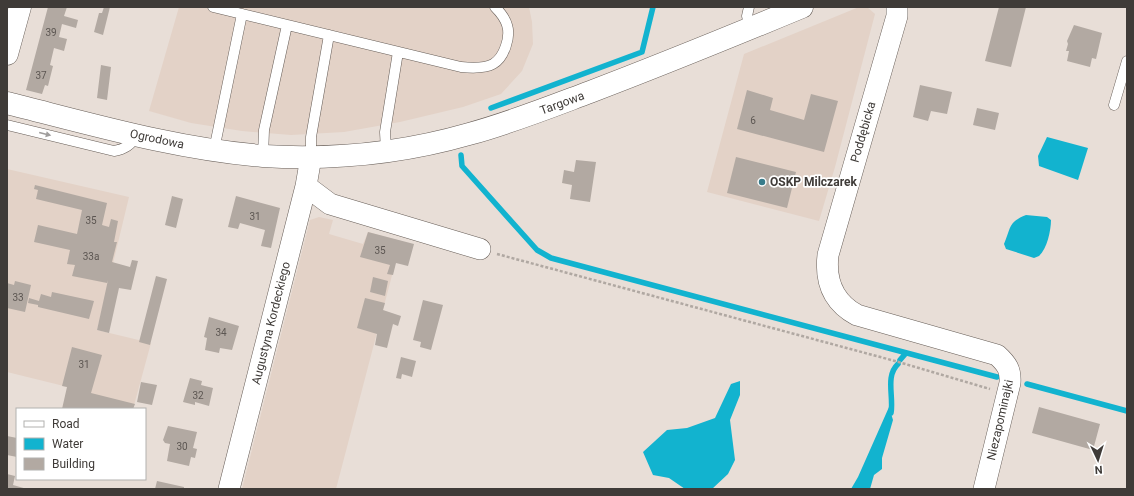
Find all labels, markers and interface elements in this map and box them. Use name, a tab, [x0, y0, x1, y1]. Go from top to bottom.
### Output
house number: 39	[45, 27, 57, 38]
house number: 37	[35, 70, 47, 81]
street label: Targowa	[538, 89, 586, 117]
street label: Poddębicka	[848, 100, 878, 164]
house number: 6	[750, 115, 756, 126]
street label: Ogrodowa	[129, 126, 185, 152]
one-way arrow	[39, 131, 51, 137]
place label: OSKP Milczarek	[770, 175, 857, 189]
marker: OSKP Milczarek	[757, 177, 767, 187]
house number: 31	[249, 211, 261, 222]
house number: 35	[85, 215, 97, 226]
house number: 35	[374, 245, 386, 256]
house number: 33a	[83, 251, 99, 262]
street label: Augustyna Kordeckiego	[249, 260, 293, 386]
house number: 33	[12, 292, 24, 303]
house number: 34	[215, 327, 227, 338]
house number: 31	[78, 359, 90, 370]
street label: Niezapominajki	[984, 378, 1016, 462]
house number: 32	[192, 390, 204, 401]
legend	[16, 408, 146, 480]
text: Road	[52, 417, 80, 431]
text: Water	[52, 437, 83, 451]
north arrow	[1078, 440, 1118, 480]
house number: 30	[176, 441, 188, 452]
text: Building	[52, 457, 95, 471]
text: N	[1094, 463, 1103, 476]

